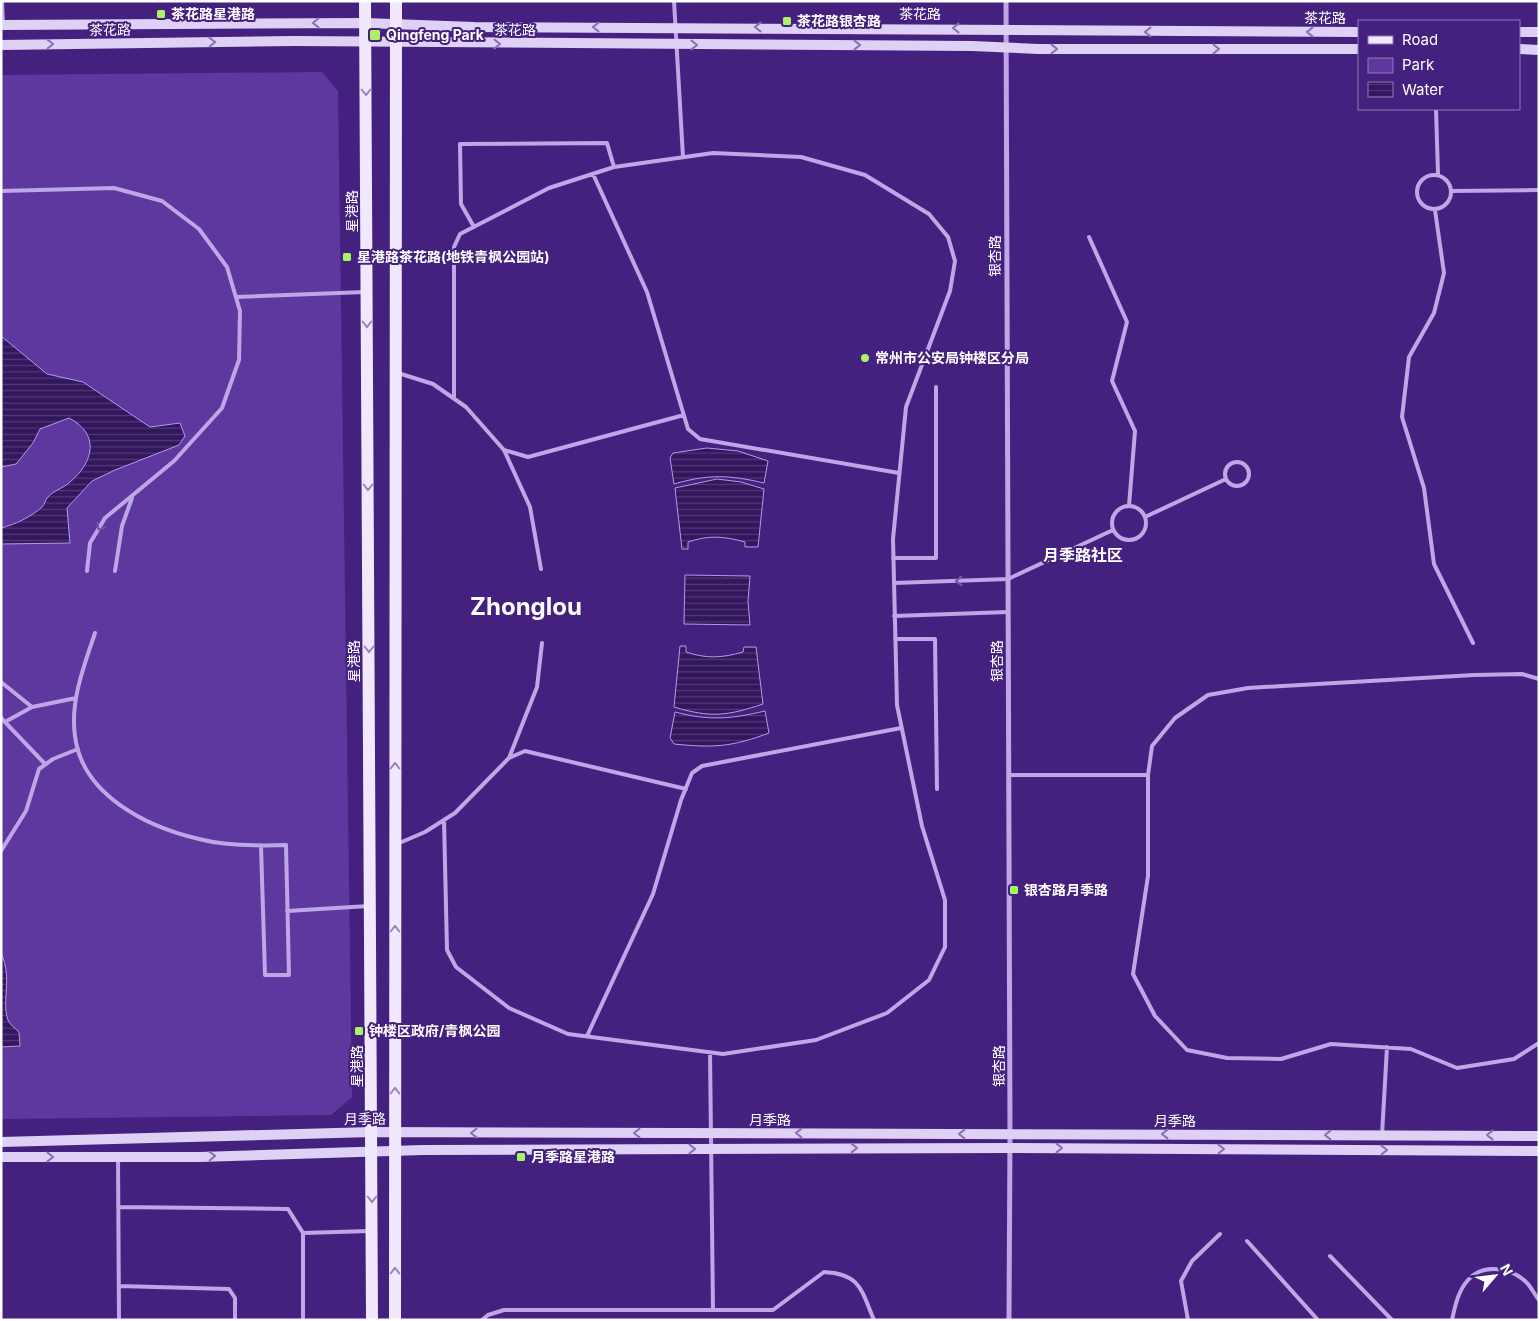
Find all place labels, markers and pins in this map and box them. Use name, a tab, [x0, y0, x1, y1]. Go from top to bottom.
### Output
place label: 茶花路星港路	[171, 5, 255, 22]
marker: 茶花路星港路	[155, 8, 167, 20]
place label: 茶花路银杏路	[797, 12, 881, 29]
marker: 茶花路银杏路	[781, 15, 793, 27]
place label: Qingfeng Park	[386, 26, 485, 43]
marker: Qingfeng Park	[368, 28, 382, 42]
place label: 星港路茶花路(地铁青枫公园站)	[357, 248, 550, 265]
marker: 星港路茶花路(地铁青枫公园站)	[341, 251, 353, 263]
place label: 常州市公安局钟楼区分局	[875, 349, 1029, 366]
marker: 常州市公安局钟楼区分局	[859, 352, 871, 364]
place label: 银杏路月季路	[1024, 881, 1108, 898]
marker: 银杏路月季路	[1008, 884, 1020, 896]
place label: 钟楼区政府/青枫公园	[369, 1022, 500, 1039]
marker: 钟楼区政府/青枫公园	[353, 1025, 365, 1037]
place label: 月季路星港路	[531, 1148, 615, 1165]
marker: 月季路星港路	[515, 1151, 527, 1163]

